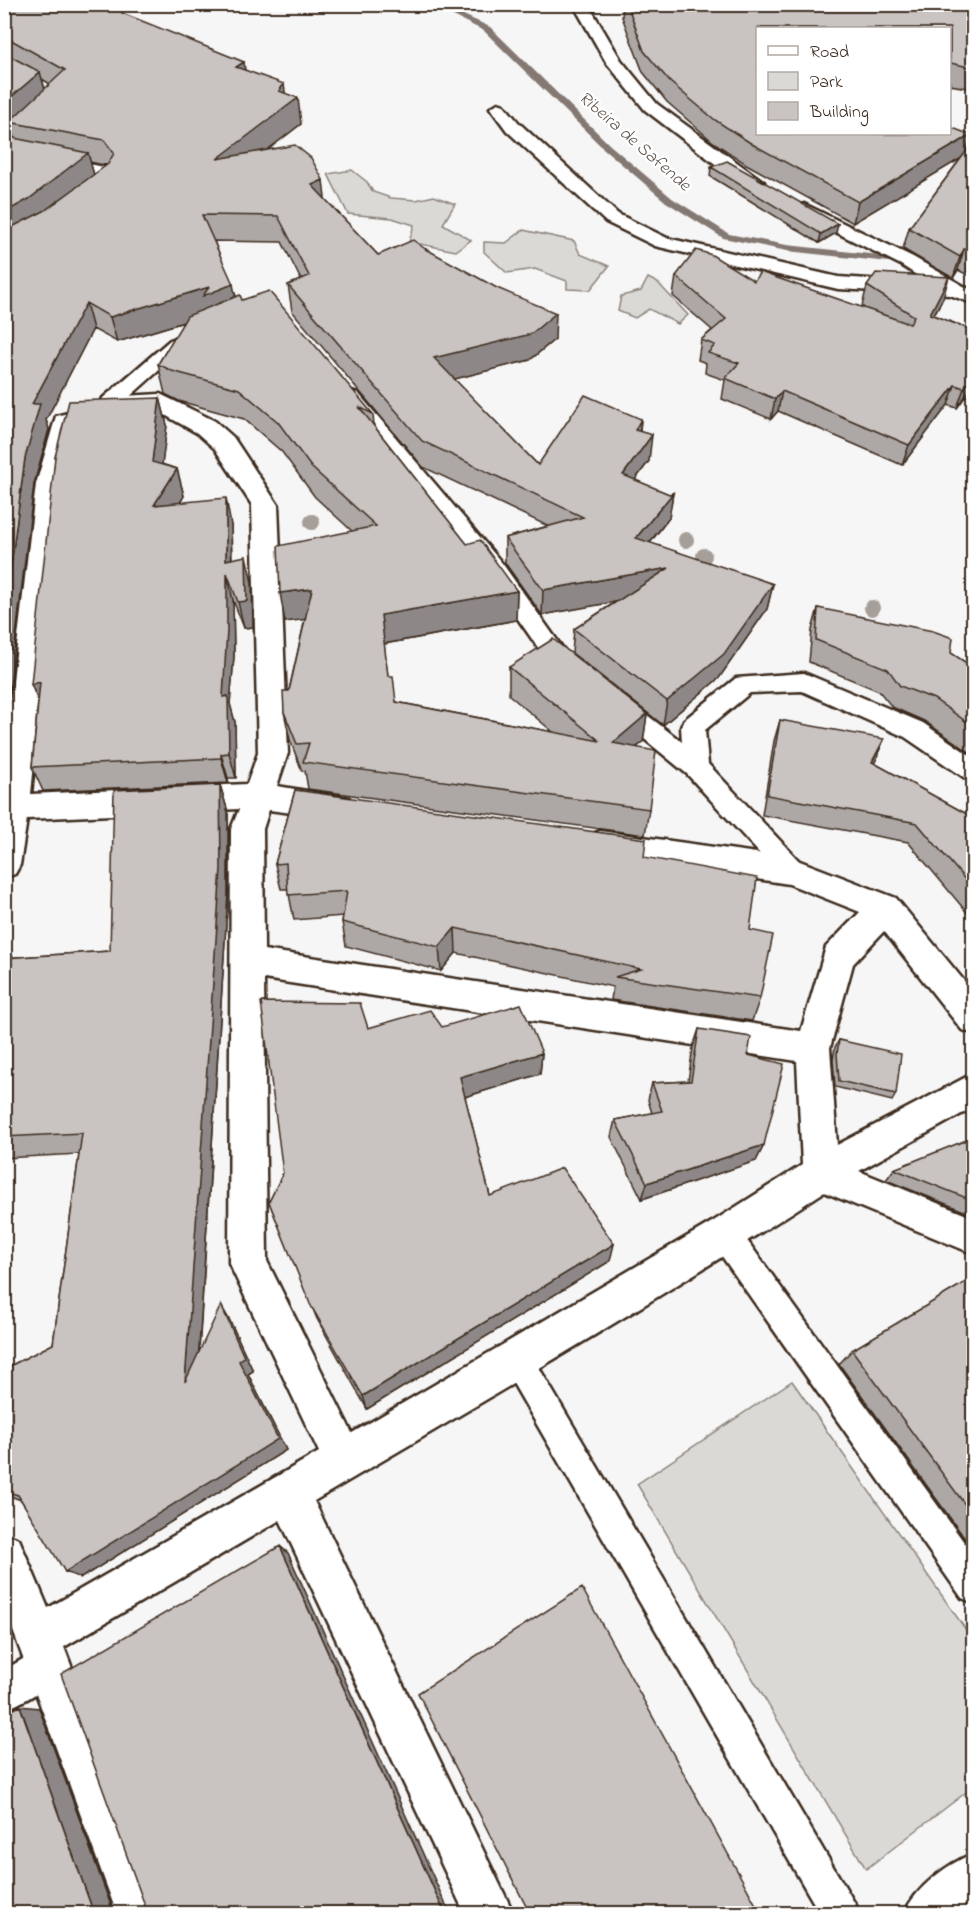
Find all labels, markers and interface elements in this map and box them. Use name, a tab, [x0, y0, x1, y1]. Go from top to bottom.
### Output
legend	[756, 27, 951, 135]
text: Road	[810, 40, 849, 66]
text: Park	[810, 70, 843, 96]
water label: Ribeira de Safende	[572, 86, 697, 199]
text: Building	[809, 100, 869, 127]

